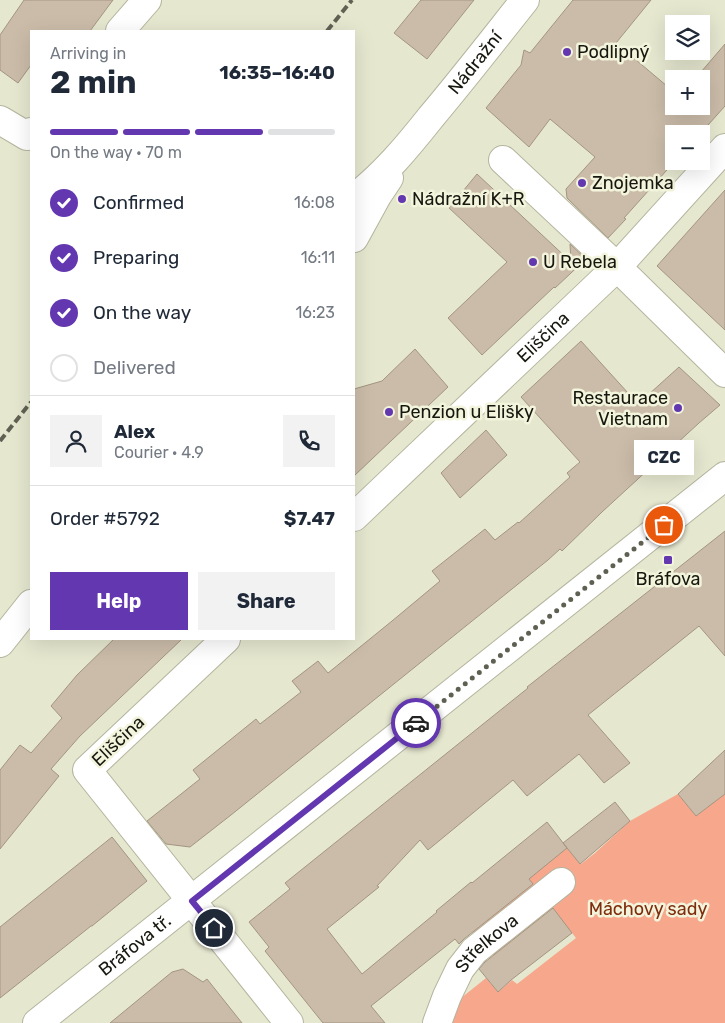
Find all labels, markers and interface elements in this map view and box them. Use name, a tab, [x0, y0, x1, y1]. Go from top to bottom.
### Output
map controls	[665, 15, 710, 170]
button: layers	[665, 15, 710, 60]
street label: Nádražní	[443, 26, 508, 99]
place label: Podlipný	[577, 41, 650, 63]
text: Arriving in	[50, 44, 126, 63]
marker: Podlipný	[561, 46, 573, 58]
text: 16:35–16:40	[219, 61, 335, 84]
text: 2 min	[50, 63, 137, 101]
button: +	[665, 70, 710, 115]
button: −	[665, 125, 710, 170]
text: On the way · 70 m	[50, 143, 182, 162]
place label: Znojemka	[592, 172, 674, 194]
marker: Znojemka	[576, 177, 588, 189]
place label: Nádražní K+R	[412, 188, 525, 210]
icon: check	[50, 189, 78, 217]
text: Confirmed	[93, 191, 184, 214]
text: 16:08	[294, 193, 335, 212]
marker: Nádražní K+R	[396, 193, 408, 205]
icon: check	[50, 244, 78, 272]
text: Preparing	[93, 246, 179, 269]
text: 16:11	[301, 248, 335, 267]
place label: U Rebela	[543, 251, 617, 273]
marker: U Rebela	[527, 256, 539, 268]
icon: check	[50, 299, 78, 327]
text: On the way	[93, 301, 191, 324]
text: 16:23	[295, 303, 335, 322]
street label: Eliščina	[512, 307, 574, 367]
text: Delivered	[93, 356, 176, 379]
place label: Restaurace Vietnam	[573, 387, 668, 430]
place label: Penzion u Elišky	[399, 401, 534, 423]
marker: Restaurace Vietnam	[672, 402, 684, 414]
marker: Penzion u Elišky	[383, 406, 395, 418]
button: person	[50, 415, 102, 467]
button: phone	[283, 415, 335, 467]
text: Alex	[114, 420, 155, 443]
callout: CZC	[634, 440, 694, 475]
text: Courier · 4.9	[114, 443, 204, 462]
text: CZC	[648, 448, 680, 467]
pin	[643, 504, 685, 546]
text: Order #5792	[50, 507, 160, 530]
text: $7.47	[284, 507, 335, 530]
icon: bag	[650, 511, 678, 539]
marker: Bráfova	[662, 554, 674, 566]
place label: Bráfova	[636, 568, 700, 590]
button: Help	[50, 572, 188, 630]
button: Share	[198, 572, 335, 630]
courier	[391, 698, 441, 748]
icon: car	[402, 709, 430, 737]
street label: Eliščina	[87, 711, 149, 771]
park label: Máchovy sady	[589, 898, 707, 920]
pin	[193, 907, 235, 949]
street label: Střelkova	[450, 909, 523, 977]
street label: Bráfova tř.	[94, 910, 176, 981]
icon: home	[200, 914, 228, 942]

